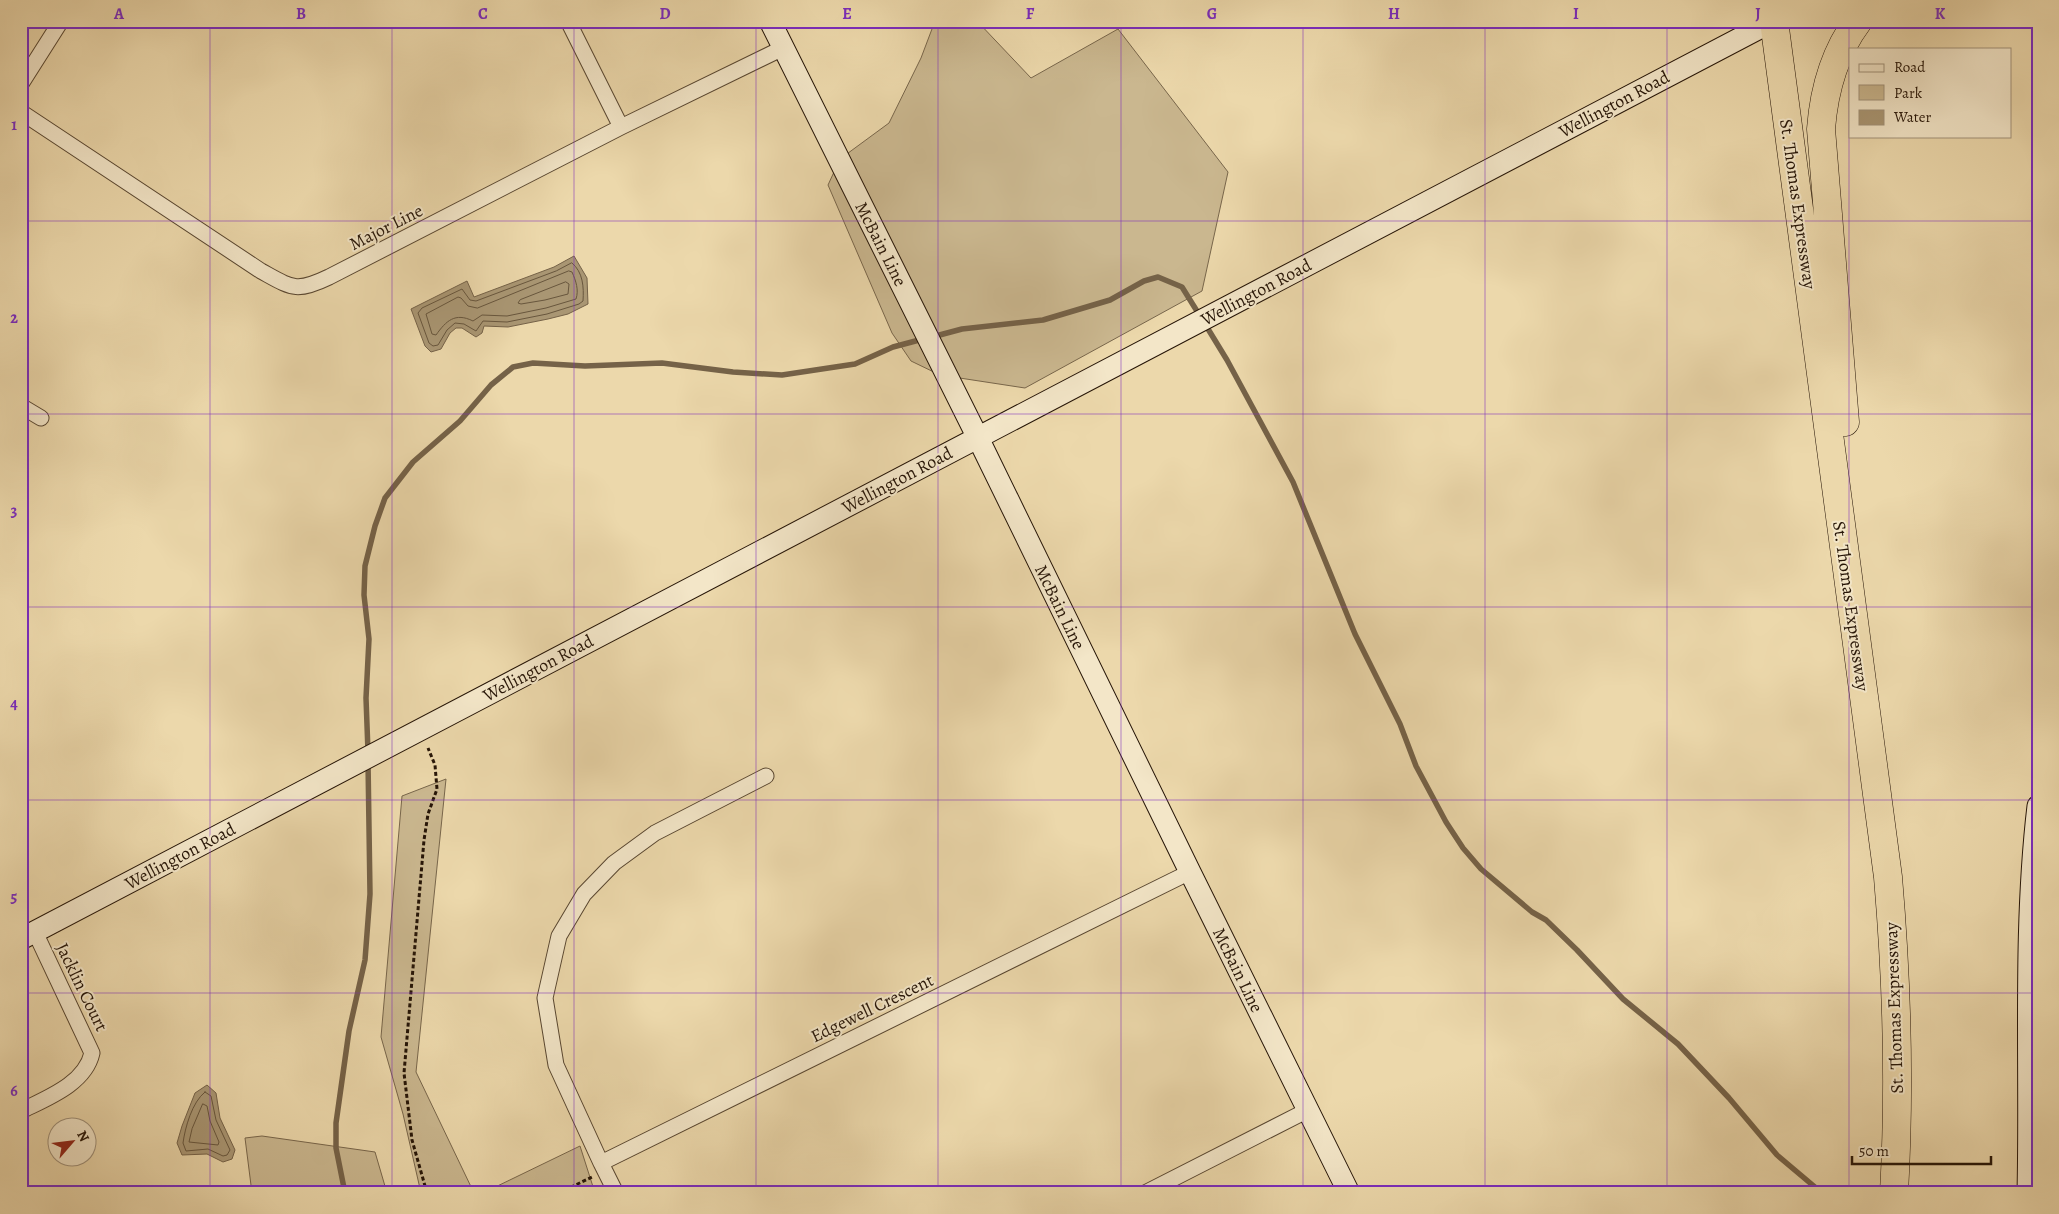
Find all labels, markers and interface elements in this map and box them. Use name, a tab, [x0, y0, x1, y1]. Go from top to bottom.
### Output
text: A	[113, 3, 125, 25]
text: B	[296, 3, 306, 25]
text: C	[478, 3, 488, 25]
text: D	[659, 3, 671, 25]
text: E	[842, 3, 852, 25]
text: F	[1026, 3, 1035, 25]
text: G	[1207, 3, 1217, 25]
text: H	[1388, 3, 1400, 25]
text: I	[1573, 3, 1579, 25]
text: J	[1755, 3, 1761, 25]
text: K	[1935, 3, 1946, 25]
legend	[1849, 48, 2012, 138]
text: Road	[1894, 57, 1926, 77]
street label: Wellington Road	[1554, 65, 1674, 144]
text: Park	[1894, 83, 1923, 103]
text: Water	[1893, 107, 1931, 127]
text: 1	[11, 114, 17, 136]
street label: St. Thomas Expressway	[1774, 117, 1822, 292]
street label: Major Line	[345, 198, 427, 256]
street label: McBain Line	[849, 198, 913, 290]
street label: Wellington Road	[1196, 253, 1316, 332]
text: 2	[10, 307, 18, 329]
street label: Wellington Road	[837, 441, 957, 520]
text: 3	[11, 500, 18, 522]
street label: St. Thomas Expressway	[1827, 519, 1875, 694]
street label: McBain Line	[1029, 561, 1091, 653]
street label: Wellington Road	[478, 629, 598, 708]
text: 4	[10, 693, 18, 715]
street label: Wellington Road	[120, 817, 240, 896]
text: 5	[11, 886, 18, 908]
street label: St. Thomas Expressway	[1879, 921, 1909, 1094]
street label: McBain Line	[1207, 924, 1269, 1016]
street label: Jacklin Court	[50, 939, 114, 1035]
street label: Edgewell Crescent	[807, 968, 937, 1048]
text: 6	[10, 1080, 18, 1102]
north arrow	[48, 1116, 98, 1166]
text: N	[72, 1127, 94, 1145]
scale bar	[1852, 1134, 1990, 1166]
text: 50 m	[1859, 1141, 1889, 1161]

